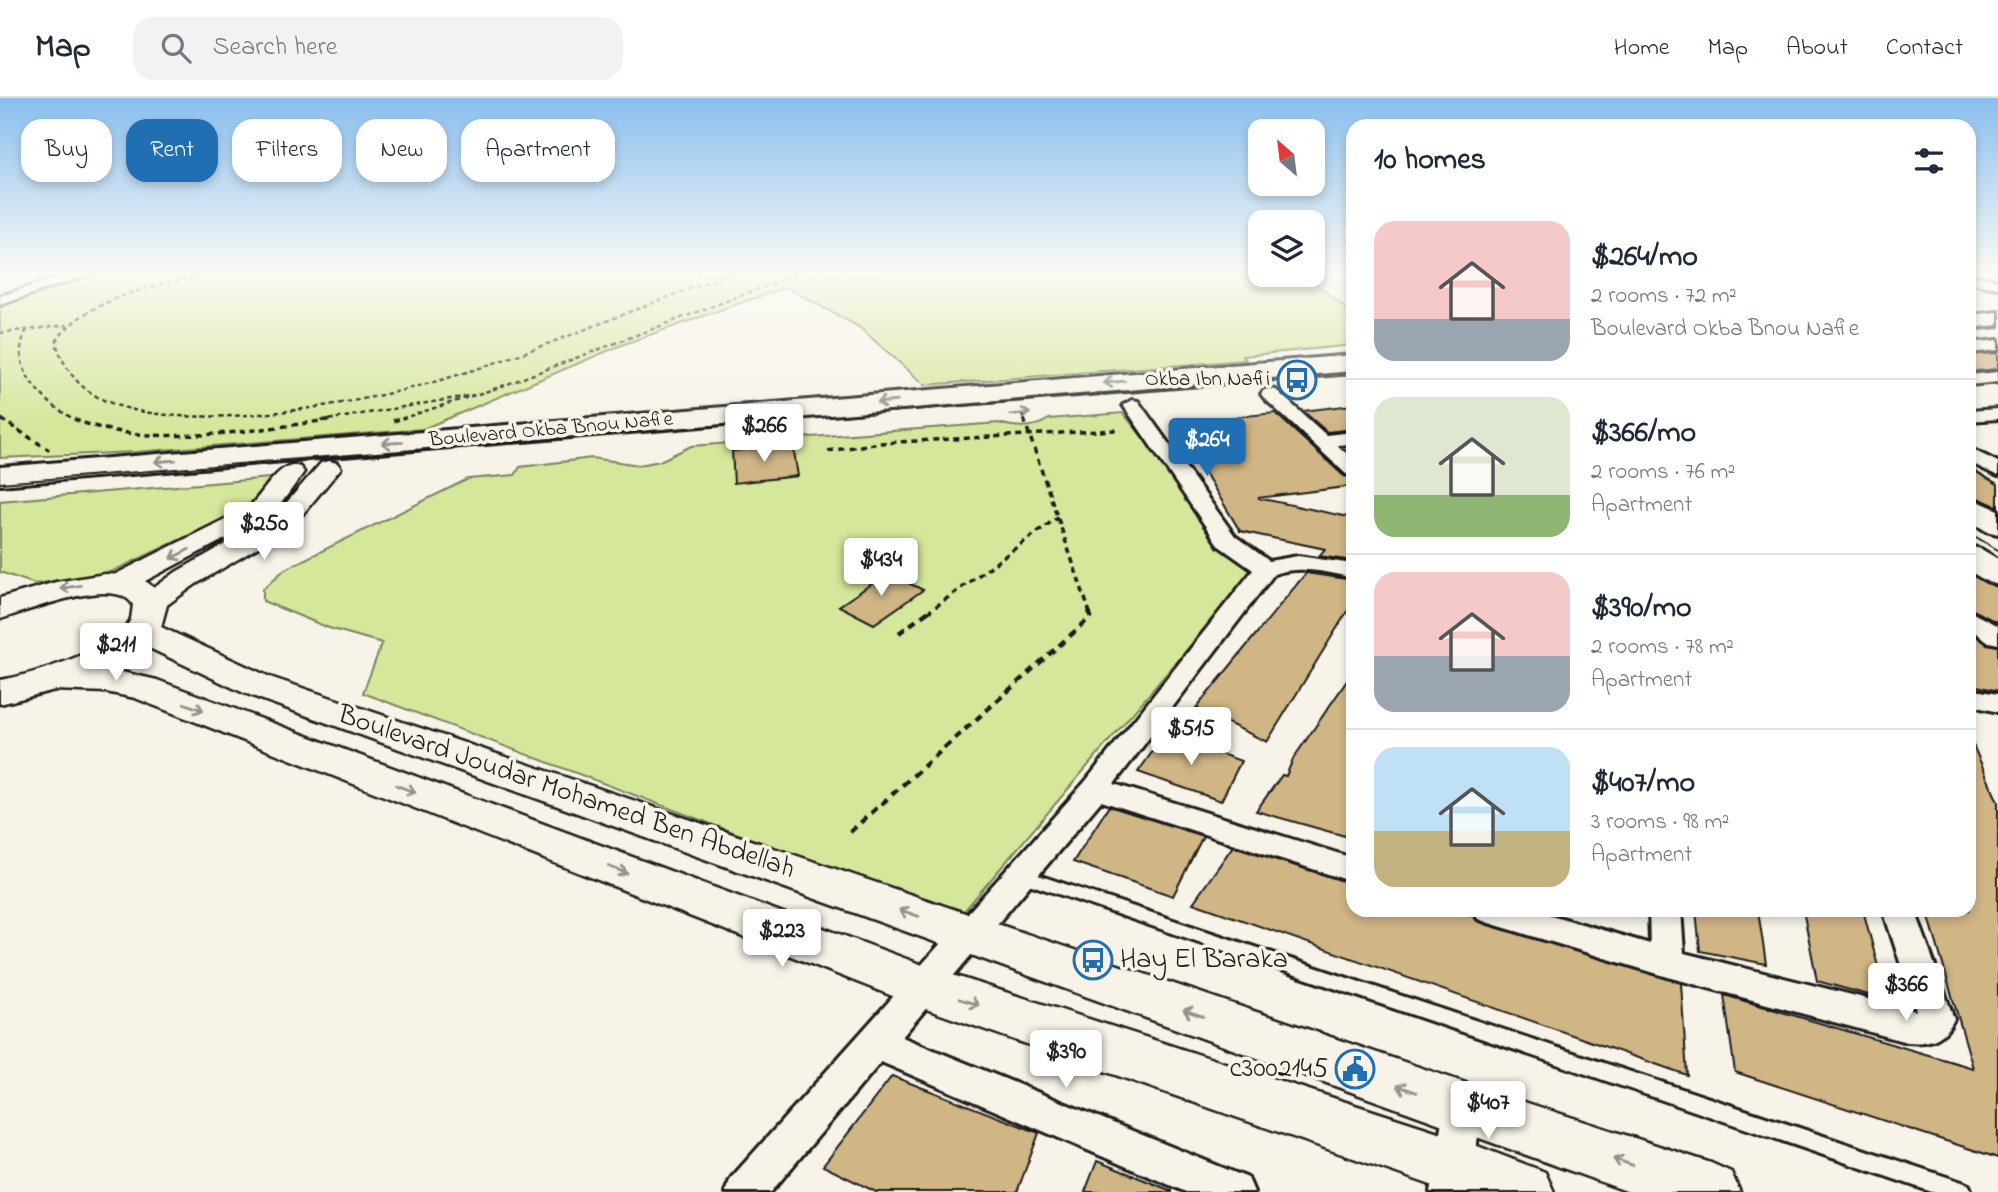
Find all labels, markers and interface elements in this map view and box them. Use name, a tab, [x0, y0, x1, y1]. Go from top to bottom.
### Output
search box	[133, 17, 623, 80]
text: Map	[35, 24, 91, 72]
icon: search	[157, 29, 195, 67]
text: Search here	[213, 29, 337, 67]
text: Home	[1614, 31, 1670, 66]
text: Map	[1708, 31, 1748, 66]
text: About	[1786, 31, 1848, 66]
text: Contact	[1886, 31, 1963, 66]
chip: Buy	[21, 119, 112, 182]
chip: Rent	[126, 119, 218, 182]
chip: Filters	[232, 119, 342, 182]
chip: New	[356, 119, 447, 182]
chip: Apartment	[461, 119, 615, 182]
north arrow	[1248, 119, 1325, 196]
map controls	[1248, 119, 1325, 287]
text: 10 homes	[1374, 139, 1486, 183]
icon: filters	[1910, 142, 1948, 180]
button: layers	[1248, 210, 1325, 287]
text: $264/mo	[1591, 236, 1698, 280]
icon: home	[1430, 249, 1514, 333]
text: 2 rooms · 72 m²	[1591, 280, 1737, 313]
text: Boulevard Okba Bnou Nafie	[1591, 313, 1859, 346]
bus stop icon: Okba Ibn Nafii	[1276, 359, 1318, 401]
place label: Okba Ibn Nafii	[1145, 365, 1270, 395]
one-way arrow	[1103, 376, 1126, 389]
one-way arrow	[876, 396, 899, 409]
street label: Boulevard Okba Bnou Nafie	[427, 404, 675, 456]
pin: $266	[723, 404, 805, 464]
one-way arrow	[1009, 407, 1031, 420]
text: $266	[741, 410, 787, 443]
text: $366/mo	[1591, 412, 1696, 456]
pin: $264	[1166, 418, 1248, 478]
text: $264	[1185, 424, 1229, 457]
icon: home	[1430, 425, 1514, 509]
one-way arrow	[381, 436, 404, 449]
one-way arrow	[154, 455, 177, 468]
text: 2 rooms · 76 m²	[1591, 456, 1735, 489]
text: Apartment	[1591, 489, 1692, 522]
pin: $250	[223, 503, 305, 562]
text: $250	[240, 508, 288, 541]
pin: $434	[840, 538, 922, 598]
text: $434	[860, 544, 902, 577]
one-way arrow	[170, 547, 191, 561]
one-way arrow	[59, 581, 82, 594]
text: $390/mo	[1591, 587, 1692, 631]
icon: home	[1430, 600, 1514, 684]
pin: $211	[75, 624, 157, 683]
text: $211	[96, 629, 136, 662]
text: 2 rooms · 78 m²	[1591, 631, 1734, 664]
text: Apartment	[1591, 664, 1692, 697]
street label: Boulevard Joudar Mohamed Ben Abdellah	[331, 695, 800, 891]
one-way arrow	[182, 702, 204, 714]
pin: $515	[1150, 708, 1232, 767]
text: $515	[1167, 713, 1215, 746]
text: $407/mo	[1591, 762, 1695, 806]
icon: home	[1430, 775, 1514, 859]
one-way arrow	[395, 783, 417, 796]
text: 3 rooms · 98 m²	[1591, 806, 1729, 839]
text: Apartment	[1591, 839, 1692, 872]
one-way arrow	[607, 865, 629, 878]
one-way arrow	[898, 906, 920, 918]
pin: $223	[741, 910, 823, 969]
text: $223	[759, 915, 805, 948]
bus stop icon: Hay El Baraka	[1072, 939, 1114, 981]
place label: Hay El Baraka	[1120, 940, 1288, 981]
pin: $366	[1865, 964, 1947, 1023]
text: $366	[1884, 969, 1928, 1002]
one-way arrow	[958, 996, 980, 1009]
one-way arrow	[1182, 1006, 1204, 1018]
pin: $390	[1025, 1030, 1107, 1090]
text: $390	[1046, 1036, 1086, 1069]
public building icon: c3002145	[1334, 1048, 1376, 1090]
place label: c3002145	[1229, 1049, 1328, 1090]
one-way arrow	[1397, 1082, 1419, 1094]
pin: $407	[1447, 1082, 1529, 1141]
text: $407	[1467, 1087, 1509, 1120]
one-way arrow	[1612, 1155, 1634, 1167]

